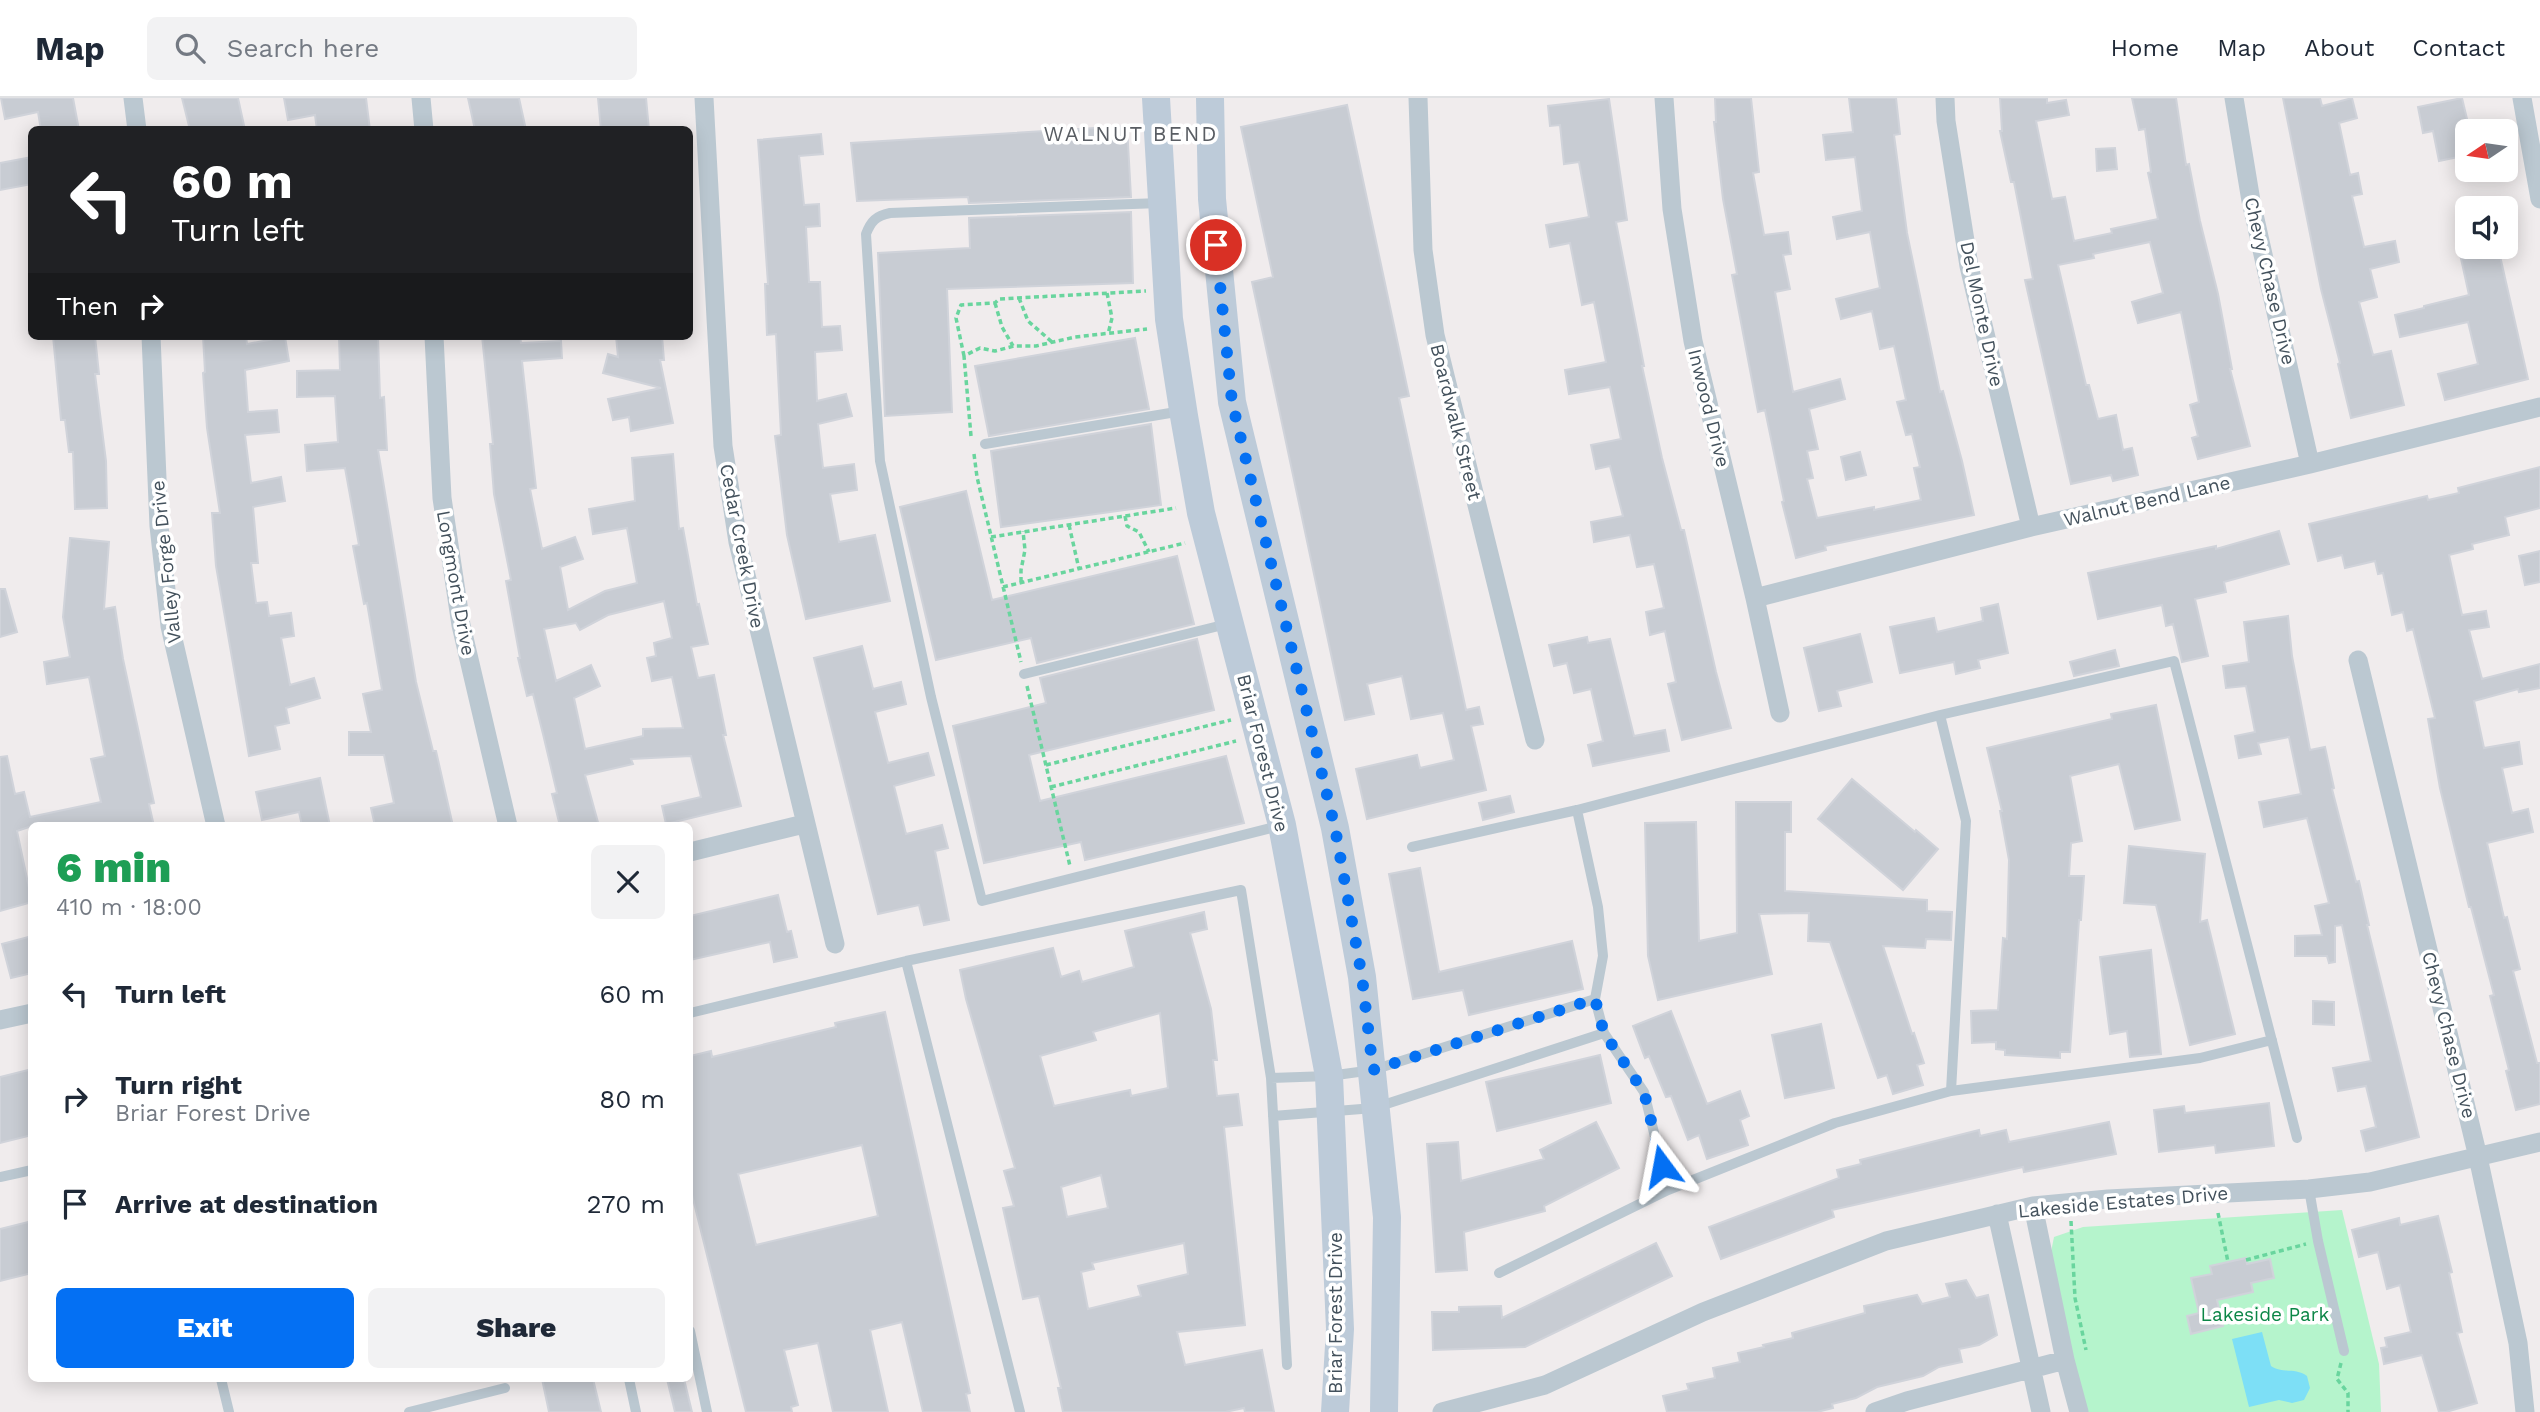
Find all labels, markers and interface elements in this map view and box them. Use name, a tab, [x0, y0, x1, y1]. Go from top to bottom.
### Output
search box	[147, 17, 637, 80]
text: Map	[35, 29, 105, 68]
icon: search	[171, 29, 209, 67]
text: Search here	[227, 33, 379, 63]
text: Home	[2111, 34, 2179, 62]
text: Map	[2217, 34, 2266, 62]
text: About	[2304, 34, 2374, 62]
text: Contact	[2412, 34, 2505, 62]
north arrow	[2455, 119, 2518, 182]
map controls	[2455, 119, 2518, 259]
district label: WALNUT BEND	[1044, 121, 1218, 146]
text: 60 m	[171, 152, 293, 210]
icon: left	[56, 154, 147, 245]
street label: Chevy Chase Drive	[2240, 195, 2300, 367]
button: sound	[2455, 196, 2518, 259]
text: Turn left	[171, 211, 304, 249]
pin	[1186, 215, 1246, 275]
icon: arrive	[1197, 226, 1235, 264]
street label: Del Monte Drive	[1955, 239, 2009, 389]
icon: right	[132, 287, 170, 325]
text: Then	[56, 291, 118, 321]
street label: Boardwalk Street	[1425, 341, 1487, 503]
street label: Inwood Drive	[1683, 346, 1735, 470]
street label: Cedar Creek Drive	[715, 462, 769, 630]
street label: Walnut Bend Lane	[2061, 471, 2233, 531]
street label: Valley Forge Drive	[146, 479, 186, 645]
street label: Longmont Drive	[432, 509, 480, 657]
street label: Briar Forest Drive	[1232, 672, 1294, 834]
text: 6 min	[56, 843, 171, 892]
button: close	[591, 845, 665, 919]
text: 410 m · 18:00	[56, 894, 202, 921]
street label: Chevy Chase Drive	[2417, 949, 2481, 1121]
icon: left	[56, 975, 94, 1013]
text: Turn left	[115, 979, 226, 1009]
text: 60 m	[599, 979, 665, 1009]
text: Turn right	[115, 1070, 242, 1100]
icon: right	[56, 1080, 94, 1118]
text: 80 m	[599, 1084, 665, 1114]
text: Briar Forest Drive	[115, 1100, 311, 1127]
position arrow	[1625, 1129, 1699, 1203]
street label: Lakeside Estates Drive	[2017, 1181, 2229, 1223]
icon: arrive	[56, 1185, 94, 1223]
text: Arrive at destination	[115, 1189, 378, 1219]
text: 270 m	[586, 1189, 665, 1219]
street label: Briar Forest Drive	[1324, 1232, 1347, 1394]
button: Exit	[56, 1288, 354, 1368]
button: Share	[368, 1288, 665, 1368]
park label: Lakeside Park	[2201, 1303, 2330, 1326]

